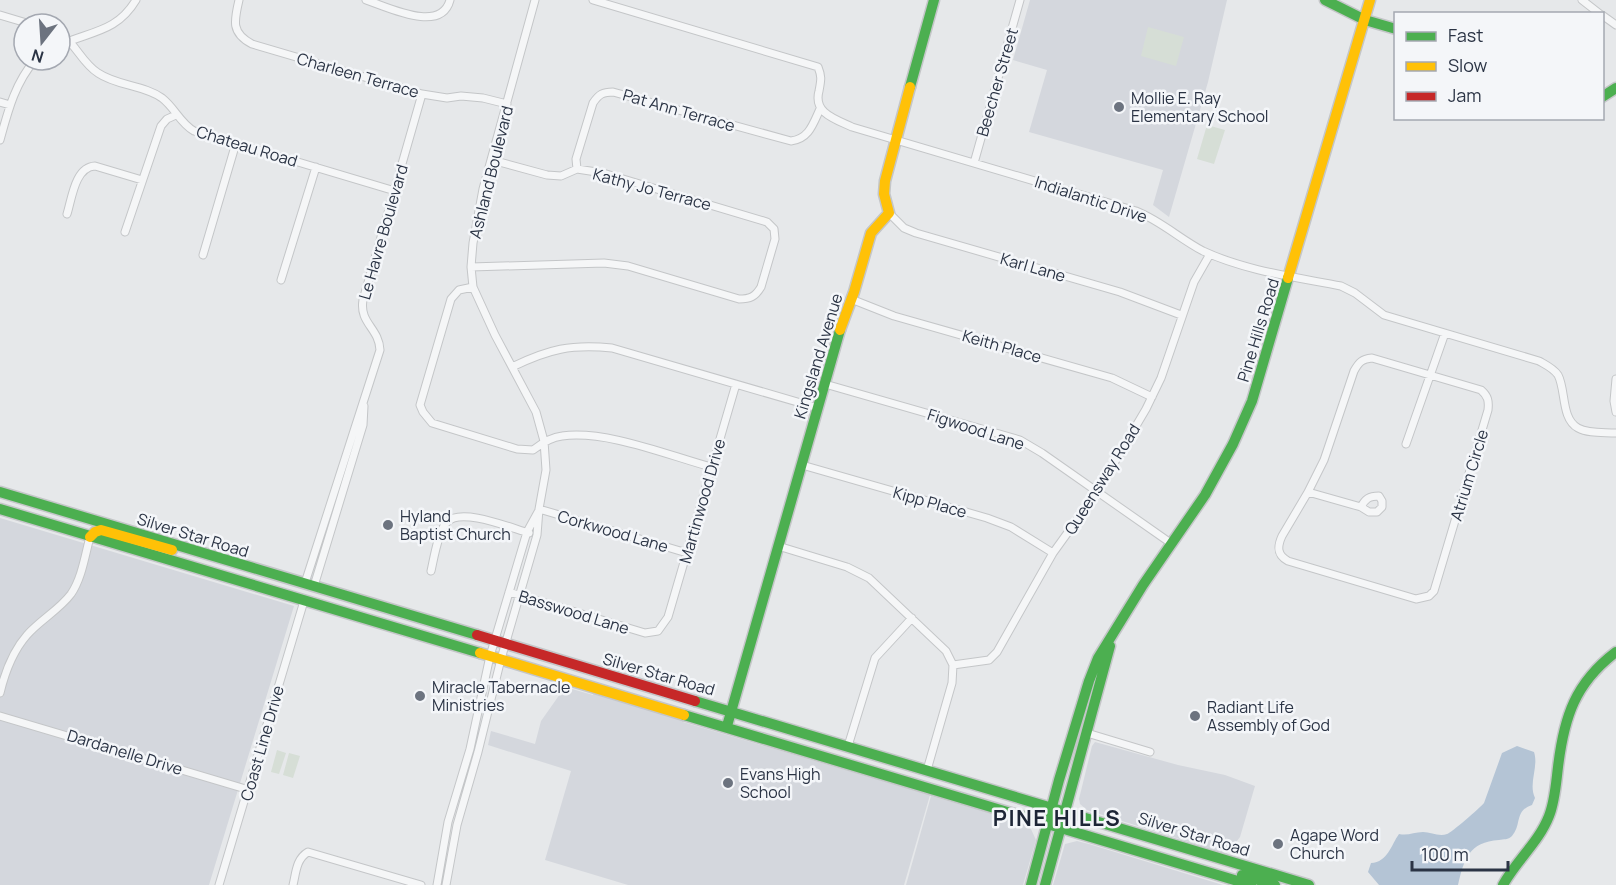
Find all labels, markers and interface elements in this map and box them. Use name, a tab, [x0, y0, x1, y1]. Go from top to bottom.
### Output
north arrow	[12, 12, 72, 72]
legend	[1394, 12, 1604, 120]
text: Fast	[1448, 23, 1483, 47]
street label: Beecher Street	[971, 25, 1023, 139]
text: N	[29, 44, 46, 69]
street label: Charleen Terrace	[294, 47, 422, 103]
text: Slow	[1448, 53, 1488, 77]
street label: Pat Ann Terrace	[620, 83, 738, 137]
text: Jam	[1448, 83, 1482, 107]
place label: Mollie E. Ray Elementary School	[1131, 87, 1269, 127]
marker: Mollie E. Ray Elementary School	[1112, 100, 1126, 114]
street label: Ashland Boulevard	[464, 103, 518, 241]
street label: Chateau Road	[194, 120, 300, 172]
street label: Le Havre Boulevard	[353, 162, 413, 302]
street label: Kathy Jo Terrace	[590, 163, 714, 215]
street label: Indialantic Drive	[1032, 170, 1150, 228]
street label: Karl Lane	[998, 247, 1068, 287]
street label: Pine Hills Road	[1232, 276, 1284, 384]
street label: Kingsland Avenue	[788, 291, 848, 421]
street label: Keith Place	[960, 324, 1044, 368]
street label: Figwood Lane	[925, 403, 1027, 455]
street label: Queensway Road	[1059, 419, 1145, 539]
street label: Atrium Circle	[1445, 427, 1493, 523]
street label: Martinwood Drive	[674, 436, 730, 566]
street label: Kipp Place	[891, 481, 969, 523]
place label: Hyland Baptist Church	[400, 505, 511, 545]
street label: Corkwood Lane	[555, 505, 671, 557]
street label: Silver Star Road	[135, 508, 251, 562]
marker: Hyland Baptist Church	[381, 518, 395, 532]
street label: Basswood Lane	[516, 585, 632, 639]
street label: Silver Star Road	[600, 648, 718, 700]
place label: Miracle Tabernacle Ministries	[432, 676, 570, 716]
street label: Coast Line Drive	[235, 683, 289, 803]
marker: Miracle Tabernacle Ministries	[413, 689, 427, 703]
place label: Radiant Life Assembly of God	[1207, 696, 1330, 736]
marker: Radiant Life Assembly of God	[1188, 709, 1202, 723]
street label: Dardanelle Drive	[64, 724, 186, 780]
place label: Evans High School	[740, 763, 820, 803]
marker: Evans High School	[721, 776, 735, 790]
district label: PINE HILLS	[993, 803, 1121, 833]
street label: Silver Star Road	[1136, 807, 1252, 861]
place label: Agape Word Church	[1290, 824, 1379, 864]
scale bar	[1412, 834, 1508, 872]
marker: Agape Word Church	[1271, 837, 1285, 851]
text: 100 m	[1421, 842, 1469, 866]

